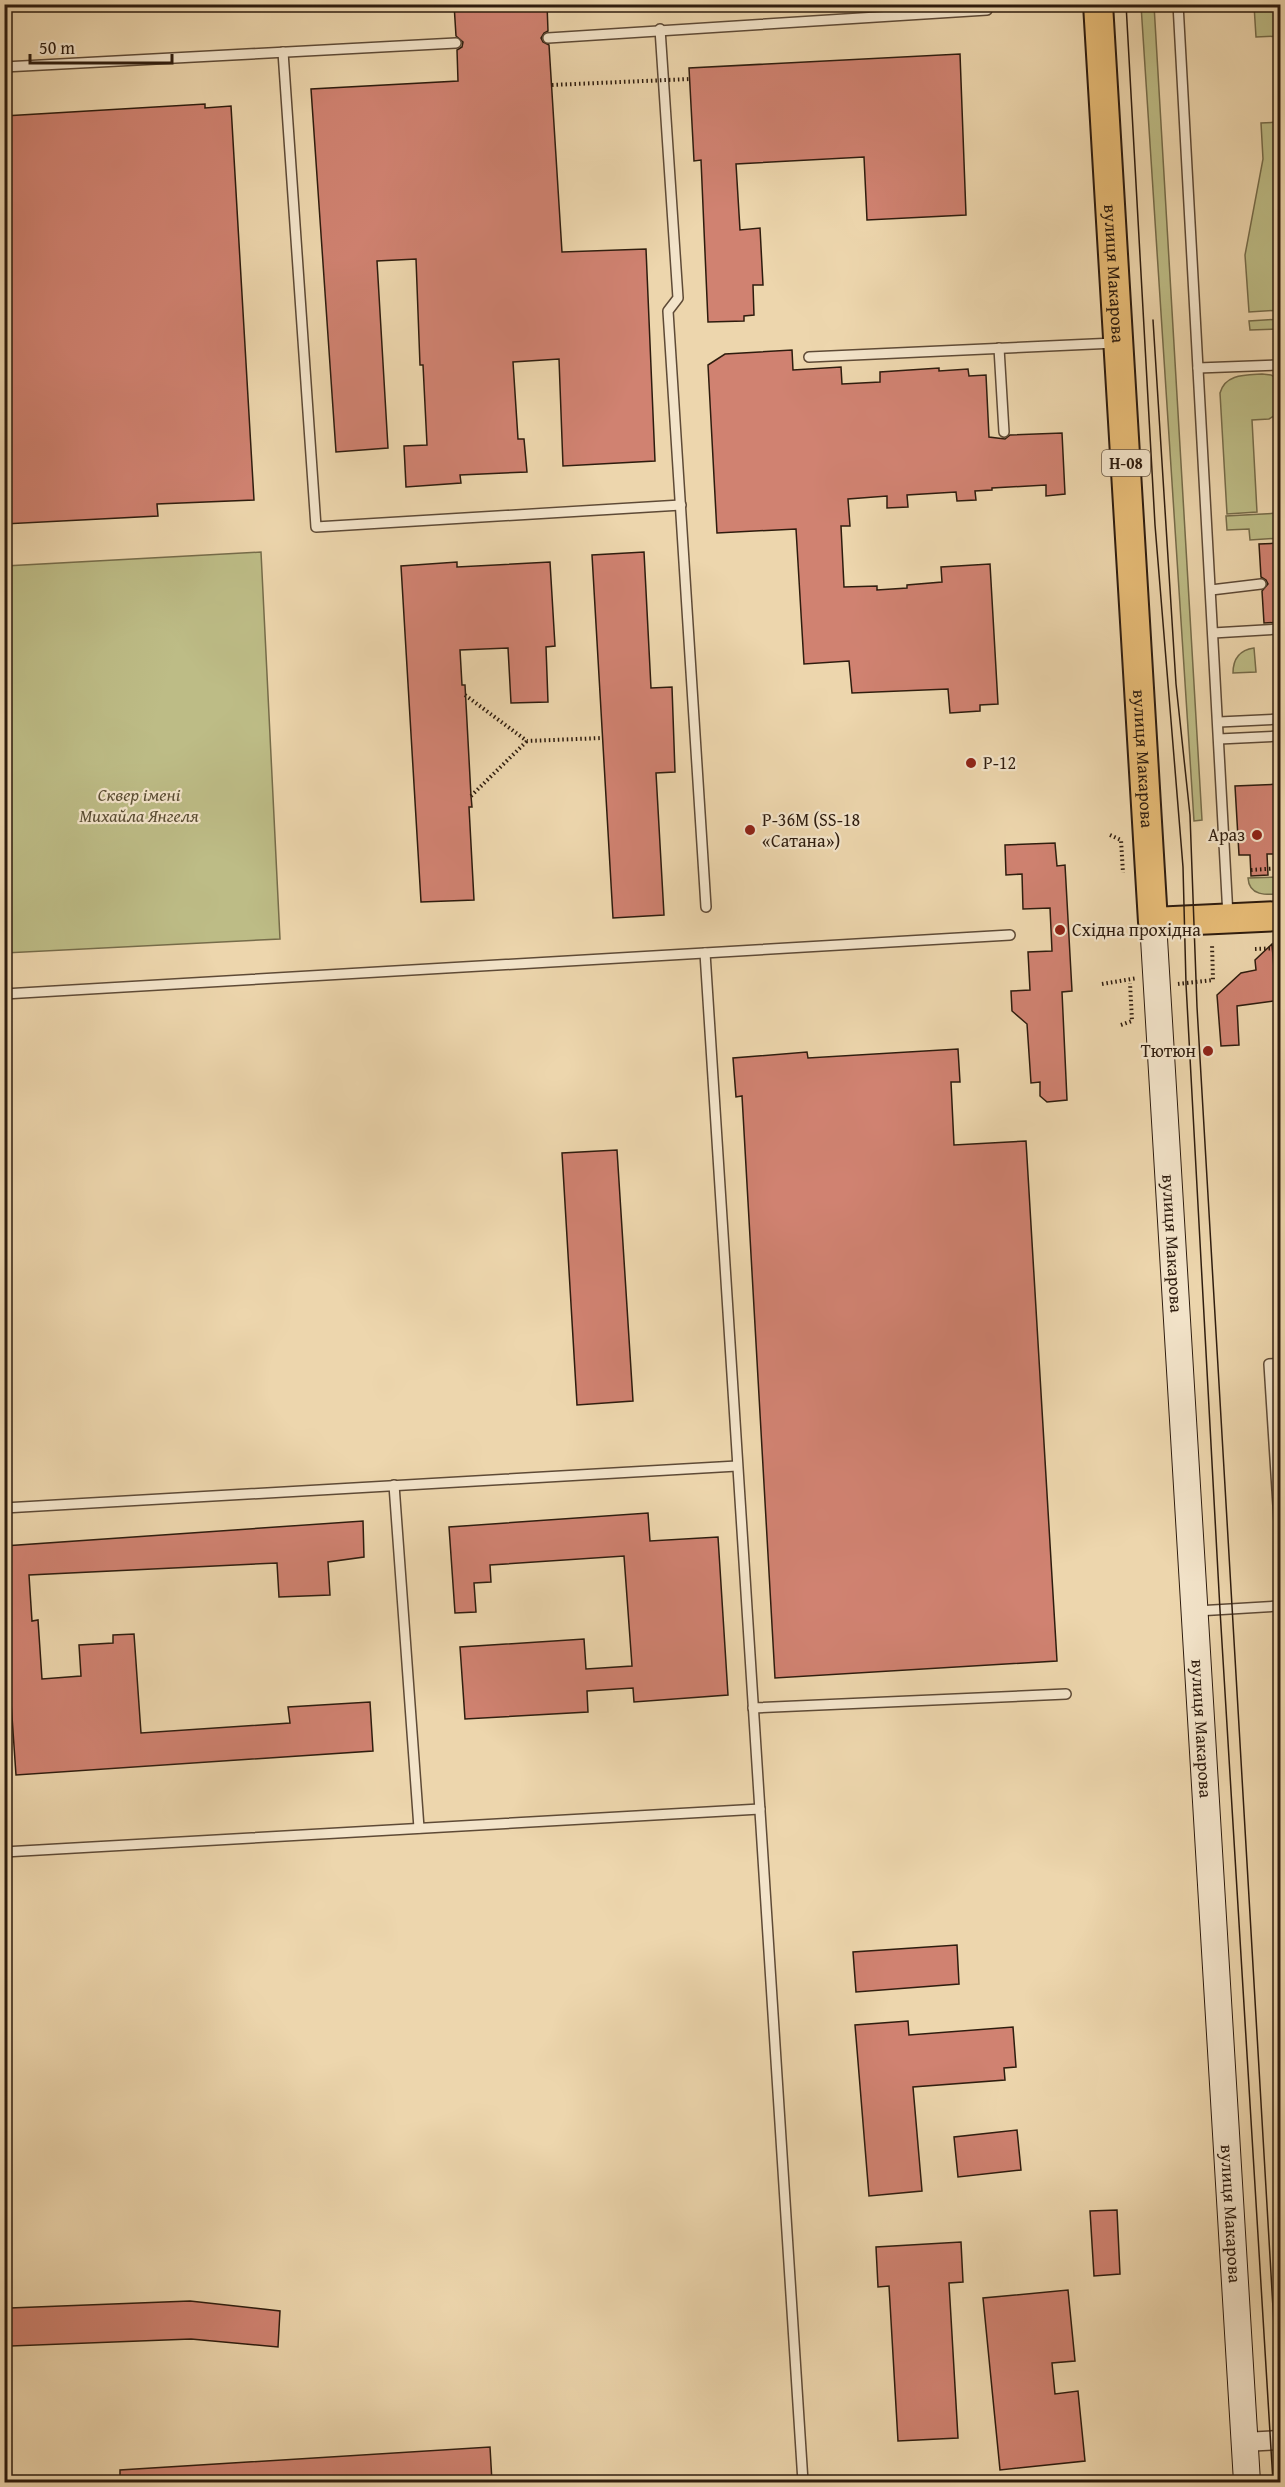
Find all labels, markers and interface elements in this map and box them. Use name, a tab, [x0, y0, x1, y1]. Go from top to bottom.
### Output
scale bar	[30, 27, 172, 65]
text: 50 m	[39, 34, 75, 61]
street label: вулиця Макарова	[1097, 203, 1132, 344]
road number: Н-08	[1102, 450, 1150, 476]
street label: вулиця Макарова	[1126, 688, 1161, 829]
place label: Р-12	[983, 749, 1016, 776]
marker: Р-12	[964, 756, 978, 770]
park label: Сквер імені Михайла Янгеля	[79, 781, 199, 829]
place label: Р-36М (SS-18 «Сатана»)	[762, 806, 860, 854]
place label: Араз	[1208, 821, 1245, 848]
marker: Р-36М (SS-18 «Сатана»)	[743, 823, 757, 837]
marker: Араз	[1250, 828, 1264, 842]
place label: Східна прохідна	[1072, 916, 1201, 943]
marker: Східна прохідна	[1053, 923, 1067, 937]
place label: Тютюн	[1141, 1037, 1196, 1064]
marker: Тютюн	[1201, 1044, 1215, 1058]
street label: вулиця Макарова	[1155, 1173, 1191, 1314]
street label: вулиця Макарова	[1184, 1658, 1220, 1799]
street label: вулиця Макарова	[1214, 2143, 1249, 2284]

